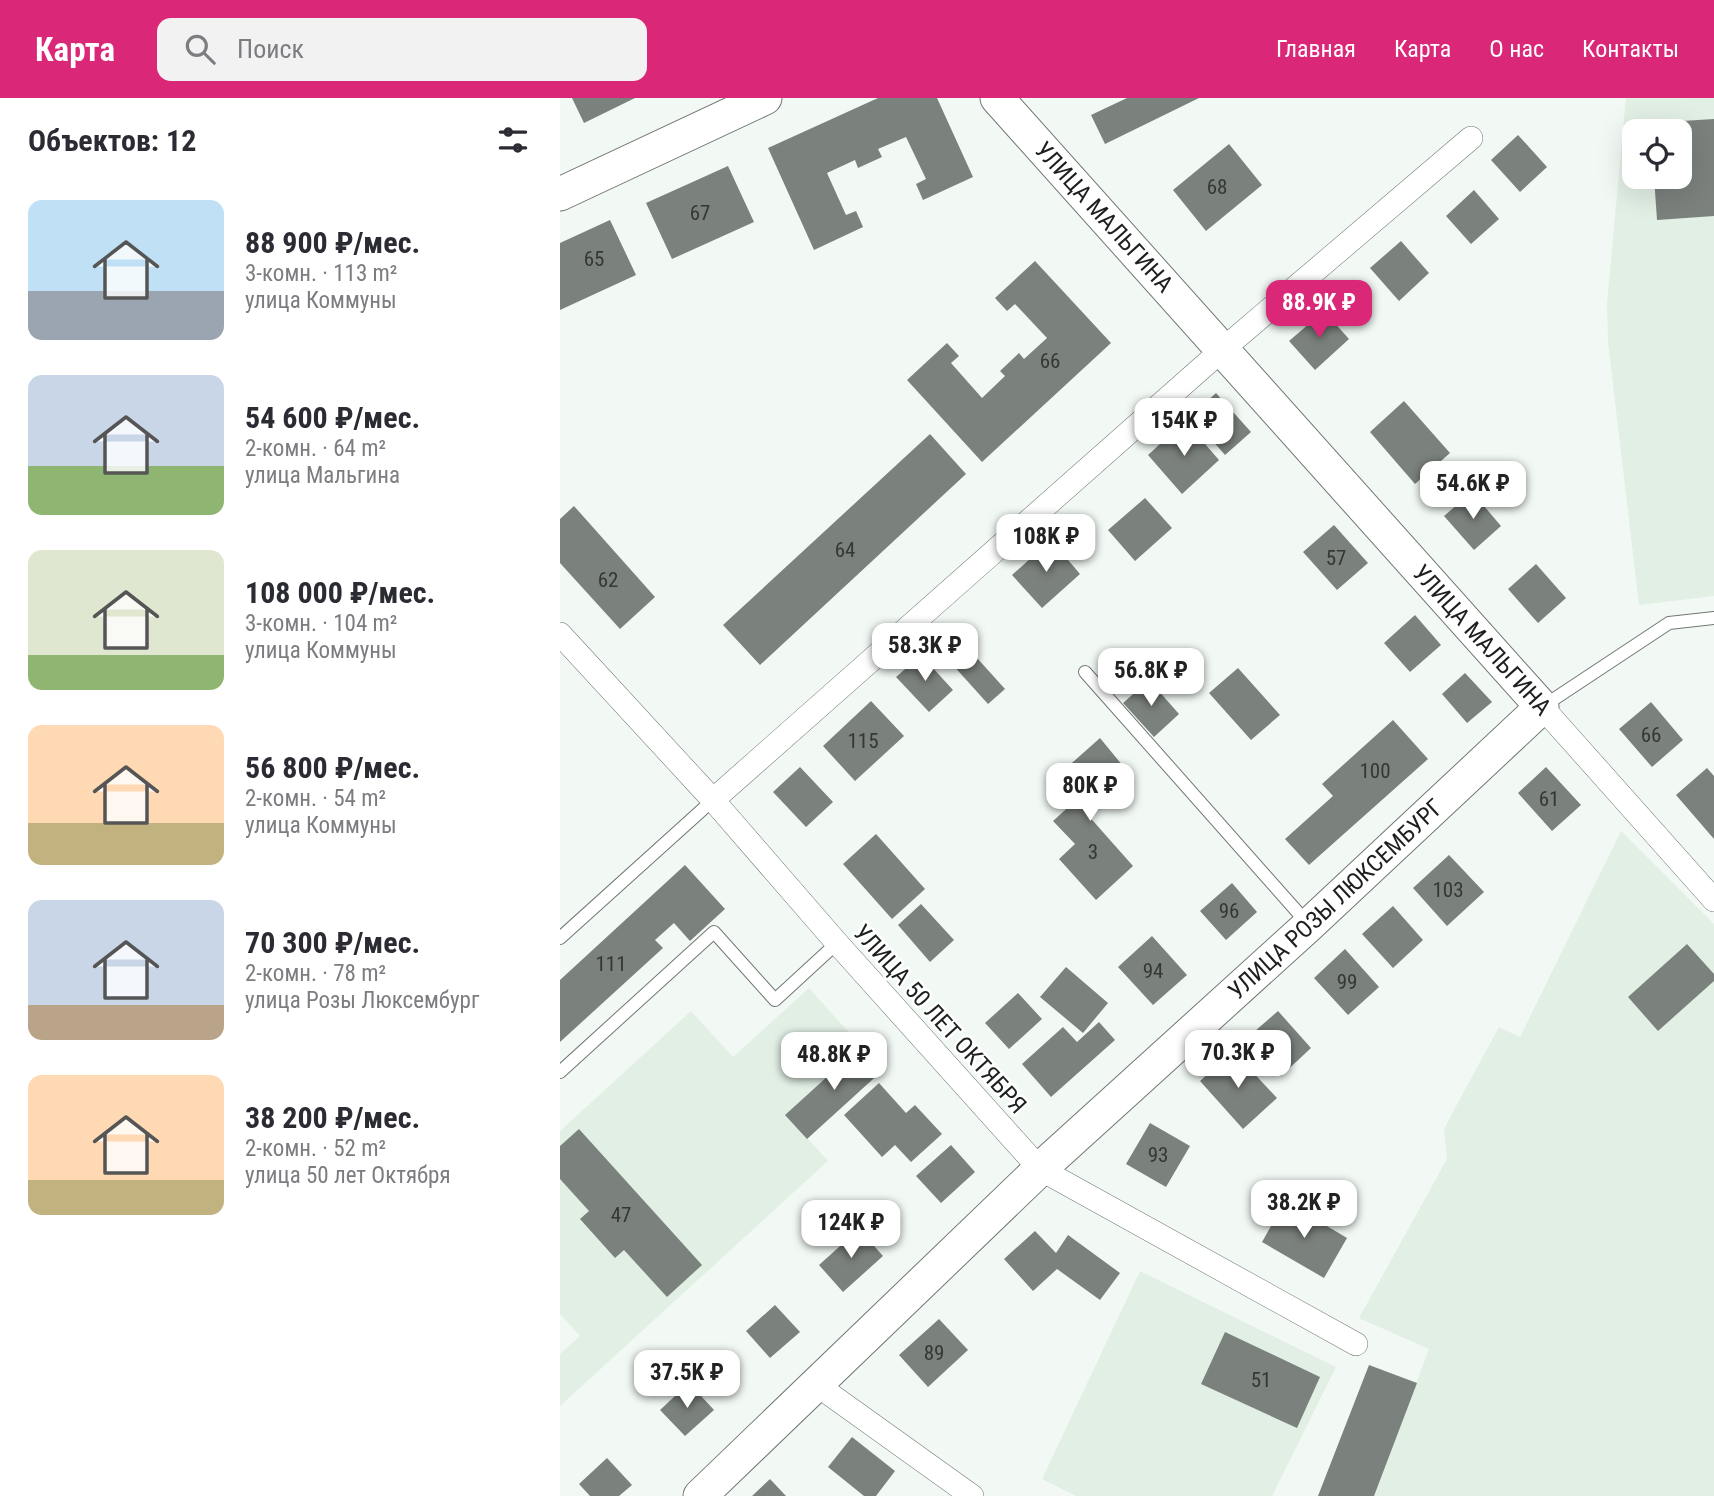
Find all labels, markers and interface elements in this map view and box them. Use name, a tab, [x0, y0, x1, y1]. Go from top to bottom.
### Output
search box	[157, 18, 647, 81]
text: Карта	[35, 30, 115, 69]
icon: search	[181, 30, 219, 68]
text: Поиск	[237, 34, 304, 64]
text: Главная	[1276, 35, 1356, 63]
text: Карта	[1394, 35, 1451, 63]
text: О нас	[1489, 35, 1544, 63]
text: Контакты	[1582, 35, 1679, 63]
map controls	[1622, 119, 1692, 189]
button: locate	[1622, 119, 1692, 189]
icon: filters	[494, 121, 532, 159]
text: Объектов: 12	[28, 123, 196, 158]
street label: УЛИЦА МАЛЬГИНА	[1029, 136, 1179, 298]
house number: 68	[1207, 175, 1227, 199]
house number: 67	[690, 201, 710, 225]
text: 88 900 ₽/мес.	[245, 225, 420, 260]
icon: home	[84, 228, 168, 312]
house number: 65	[584, 247, 604, 271]
text: 3-комн. · 113 m²	[245, 260, 397, 287]
pin: 88.9K ₽	[1254, 280, 1384, 340]
text: улица Коммуны	[245, 287, 397, 314]
text: 88.9K ₽	[1282, 289, 1356, 316]
house number: 66	[1040, 349, 1060, 373]
pin: 154K ₽	[1127, 398, 1241, 458]
text: 54 600 ₽/мес.	[245, 400, 420, 435]
icon: home	[84, 403, 168, 487]
text: 154K ₽	[1150, 407, 1218, 434]
text: 2-комн. · 64 m²	[245, 435, 386, 462]
text: улица Мальгина	[245, 462, 400, 489]
pin: 54.6K ₽	[1408, 462, 1538, 521]
text: 54.6K ₽	[1436, 470, 1510, 497]
pin: 108K ₽	[989, 514, 1103, 574]
text: 108K ₽	[1012, 523, 1080, 550]
house number: 64	[835, 538, 855, 562]
house number: 57	[1326, 546, 1346, 570]
street label: УЛИЦА МАЛЬГИНА	[1407, 559, 1557, 721]
house number: 62	[598, 568, 618, 592]
text: 108 000 ₽/мес.	[245, 575, 435, 610]
icon: home	[84, 578, 168, 662]
text: 3-комн. · 104 m²	[245, 610, 397, 637]
pin: 58.3K ₽	[860, 624, 990, 683]
text: 58.3K ₽	[888, 632, 962, 659]
text: улица Коммуны	[245, 637, 397, 664]
pin: 56.8K ₽	[1086, 648, 1216, 708]
text: 56.8K ₽	[1114, 657, 1188, 684]
house number: 66	[1641, 723, 1661, 747]
house number: 115	[847, 729, 879, 753]
text: 56 800 ₽/мес.	[245, 750, 420, 785]
icon: home	[84, 753, 168, 837]
house number: 100	[1359, 759, 1391, 783]
pin: 80K ₽	[1041, 764, 1139, 823]
text: 80K ₽	[1062, 772, 1118, 799]
text: 2-комн. · 54 m²	[245, 785, 386, 812]
house number: 61	[1539, 787, 1559, 811]
street label: УЛИЦА РОЗЫ ЛЮКСЕМБУРГ	[1223, 793, 1449, 1005]
text: улица Коммуны	[245, 812, 397, 839]
house number: 3	[1088, 840, 1098, 864]
house number: 103	[1432, 878, 1464, 902]
house number: 96	[1219, 899, 1239, 923]
street label: УЛИЦА 50 ЛЕТ ОКТЯБРЯ	[848, 919, 1032, 1119]
text: 70 300 ₽/мес.	[245, 925, 420, 960]
icon: home	[84, 928, 168, 1012]
house number: 111	[595, 952, 627, 976]
house number: 94	[1143, 959, 1163, 983]
text: 2-комн. · 78 m²	[245, 960, 386, 987]
house number: 99	[1337, 970, 1357, 994]
text: улица Розы Люксембург	[245, 987, 479, 1014]
pin: 70.3K ₽	[1173, 1030, 1303, 1090]
pin: 48.8K ₽	[769, 1032, 899, 1092]
text: 70.3K ₽	[1201, 1039, 1275, 1066]
text: 48.8K ₽	[797, 1041, 871, 1068]
text: 38 200 ₽/мес.	[245, 1100, 420, 1135]
icon: home	[84, 1103, 168, 1187]
text: 2-комн. · 52 m²	[245, 1135, 386, 1162]
house number: 93	[1148, 1143, 1168, 1167]
text: улица 50 лет Октября	[245, 1162, 451, 1189]
pin: 38.2K ₽	[1239, 1180, 1369, 1240]
text: 38.2K ₽	[1267, 1189, 1341, 1216]
pin: 124K ₽	[794, 1200, 908, 1260]
house number: 47	[611, 1203, 631, 1227]
text: 124K ₽	[817, 1209, 885, 1236]
house number: 89	[924, 1341, 944, 1365]
pin: 37.5K ₽	[622, 1350, 752, 1410]
text: 37.5K ₽	[650, 1359, 724, 1386]
house number: 51	[1251, 1368, 1271, 1392]

